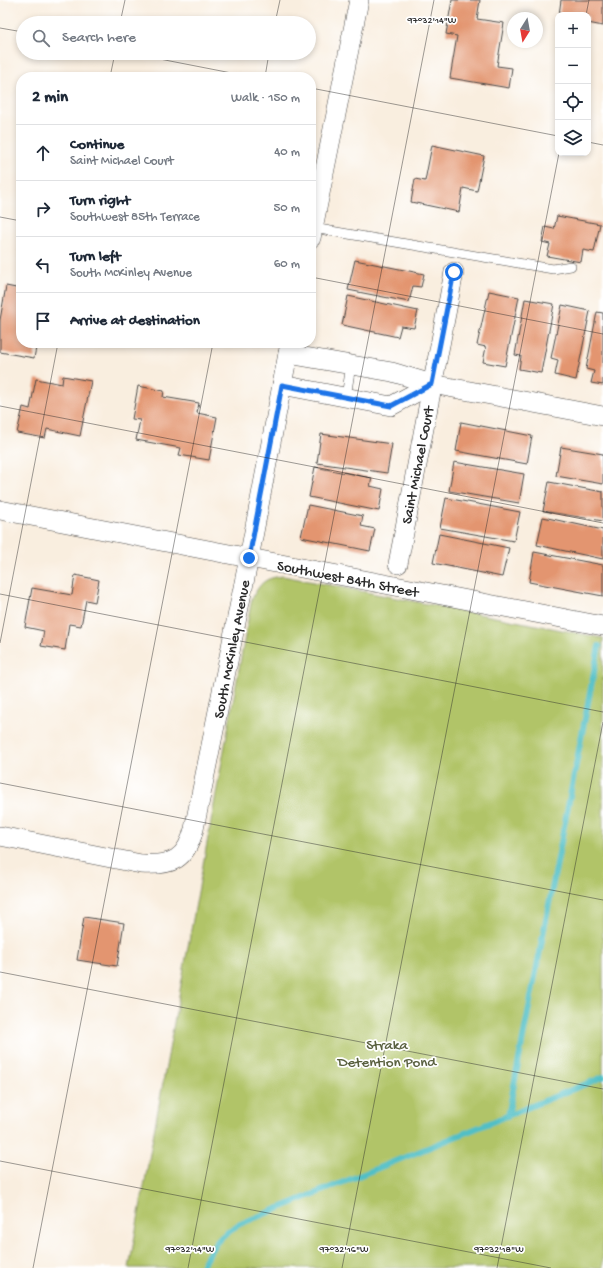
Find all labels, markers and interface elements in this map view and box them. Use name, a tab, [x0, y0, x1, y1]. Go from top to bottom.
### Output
north arrow	[507, 12, 543, 48]
map controls	[555, 12, 591, 156]
button: +	[555, 12, 591, 48]
text: 97°32'14"W	[407, 15, 457, 27]
search box	[16, 16, 316, 60]
icon: search	[30, 27, 52, 49]
text: Search here	[62, 29, 136, 47]
button: −	[555, 48, 591, 84]
button: locate	[555, 84, 591, 120]
text: 2 min	[32, 88, 68, 108]
text: Walk · 150 m	[231, 91, 300, 106]
button: layers	[555, 120, 591, 156]
text: Continue	[70, 136, 124, 154]
icon: ahead	[32, 142, 54, 164]
text: 40 m	[274, 145, 300, 160]
text: Saint Michael Court	[70, 154, 174, 169]
text: Turn right	[70, 192, 130, 210]
icon: right	[32, 198, 54, 220]
text: 50 m	[273, 201, 300, 216]
text: Southwest 85th Terrace	[70, 210, 200, 225]
text: Turn left	[70, 248, 121, 266]
icon: left	[32, 254, 54, 276]
text: 60 m	[274, 257, 300, 272]
route start	[445, 263, 463, 281]
text: South McKinley Avenue	[70, 266, 192, 281]
icon: arrive	[32, 310, 54, 332]
text: Arrive at destination	[70, 312, 200, 330]
street label: Saint Michael Court	[399, 403, 440, 526]
route end	[240, 549, 258, 567]
street label: Southwest 84th Street	[275, 557, 422, 603]
street label: South McKinley Avenue	[211, 578, 255, 720]
park label: Straka Detention Pond	[337, 1037, 437, 1072]
text: 97°32'14"W	[165, 1244, 215, 1256]
text: 97°32'16"W	[318, 1244, 369, 1256]
text: 97°32'18"W	[473, 1244, 524, 1256]

